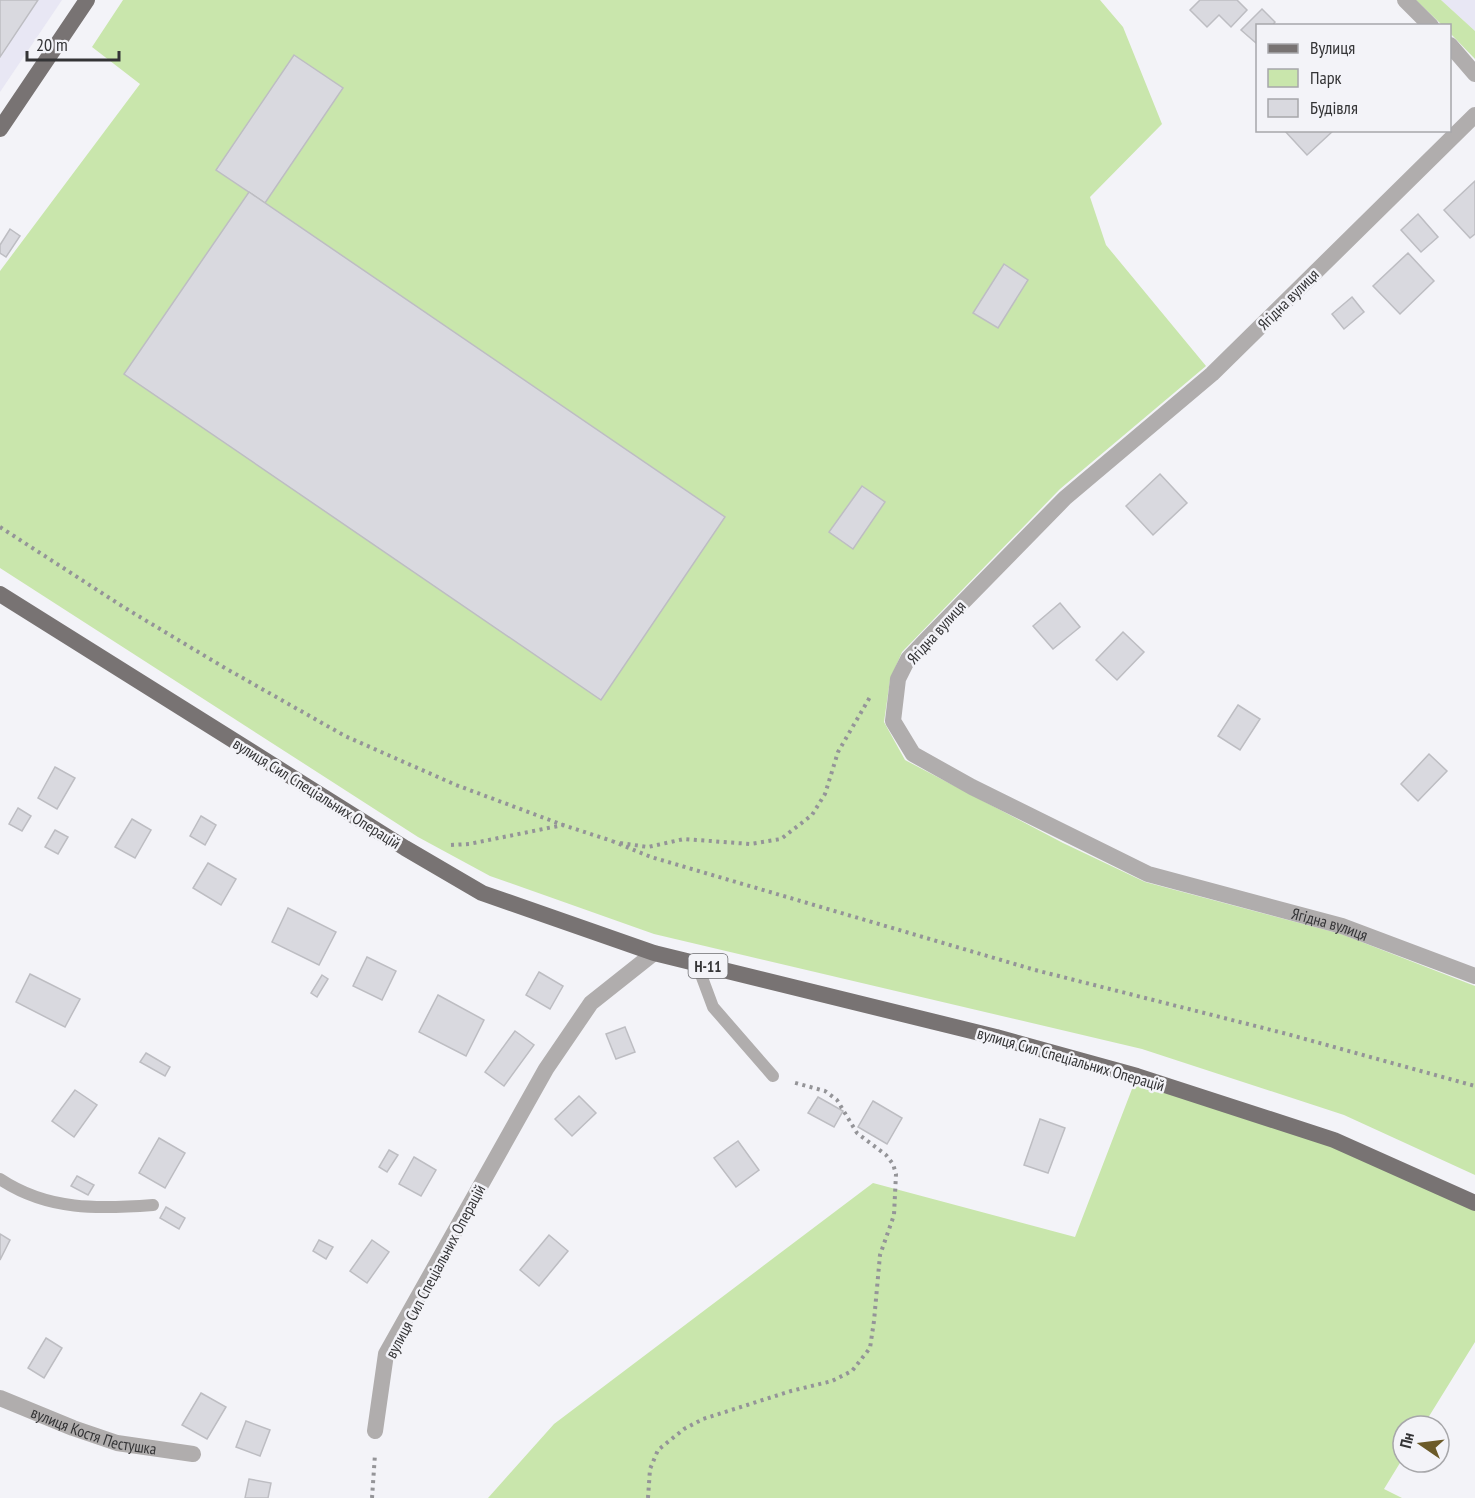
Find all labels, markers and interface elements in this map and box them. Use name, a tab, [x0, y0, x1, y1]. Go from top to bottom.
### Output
scale bar	[27, 24, 118, 62]
legend	[1256, 24, 1451, 132]
text: 20 m	[36, 33, 68, 56]
text: Вулиця	[1310, 36, 1355, 59]
text: Парк	[1310, 66, 1341, 89]
text: Будівля	[1310, 96, 1358, 119]
street label: Ягідна вулиця	[1253, 264, 1323, 334]
street label: Ягідна вулиця	[902, 596, 970, 668]
street label: вулиця Сил Спеціальних Операцій	[229, 733, 405, 853]
street label: Ягідна вулиця	[1290, 903, 1371, 945]
road number: Н-11	[688, 954, 728, 978]
street label: вулиця Сил Спеціальних Операцій	[975, 1023, 1167, 1095]
street label: вулиця Сил Спеціальних Операцій	[381, 1181, 489, 1361]
street label: вулиця Костя Пестушка	[28, 1402, 158, 1459]
north arrow	[1391, 1414, 1451, 1474]
text: Пн	[1395, 1430, 1418, 1450]

